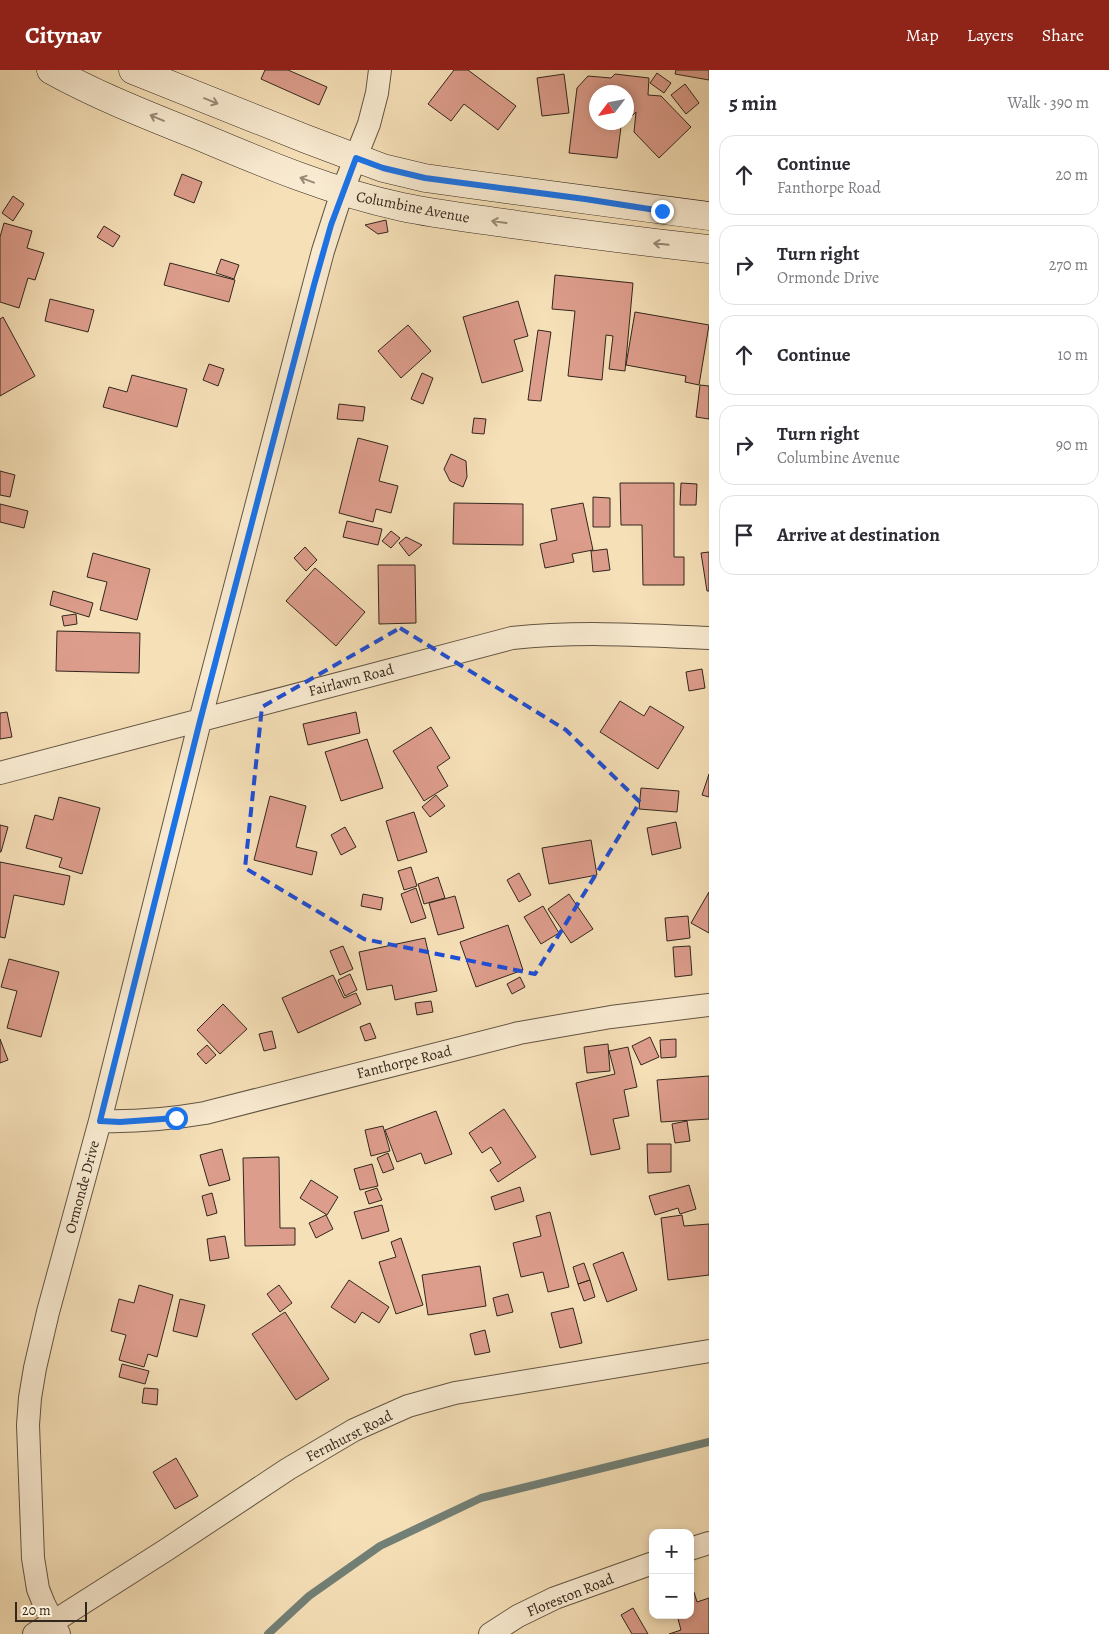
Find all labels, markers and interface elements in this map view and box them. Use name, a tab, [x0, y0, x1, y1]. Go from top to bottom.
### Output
text: Citynav	[25, 19, 101, 51]
text: Map	[906, 23, 939, 47]
text: Layers	[967, 23, 1014, 47]
text: Share	[1042, 23, 1084, 47]
north arrow	[589, 85, 634, 130]
text: 5 min	[729, 89, 777, 117]
text: Walk · 390 m	[1008, 92, 1089, 114]
one-way arrow	[203, 97, 218, 106]
one-way arrow	[150, 113, 165, 123]
text: Continue	[777, 151, 851, 177]
icon: ahead	[730, 161, 758, 189]
text: 20 m	[1055, 164, 1088, 186]
one-way arrow	[299, 174, 315, 184]
text: Fanthorpe Road	[777, 177, 881, 199]
street label: Columbine Avenue	[355, 186, 472, 228]
route end	[651, 200, 674, 223]
one-way arrow	[492, 217, 508, 227]
one-way arrow	[653, 239, 669, 249]
text: Turn right	[777, 241, 859, 267]
icon: right	[730, 251, 758, 279]
text: 270 m	[1049, 254, 1088, 276]
text: Ormonde Drive	[777, 267, 879, 289]
icon: ahead	[730, 341, 758, 369]
text: Continue	[777, 342, 851, 368]
text: 10 m	[1058, 344, 1088, 366]
text: Turn right	[777, 421, 859, 447]
icon: right	[730, 431, 758, 459]
text: 90 m	[1056, 434, 1088, 456]
text: Columbine Avenue	[777, 447, 900, 469]
icon: arrive	[730, 521, 758, 549]
text: Arrive at destination	[777, 522, 940, 548]
street label: Fairlawn Road	[306, 659, 397, 701]
street label: Fanthorpe Road	[354, 1040, 455, 1083]
route start	[165, 1107, 188, 1130]
street label: Ormonde Drive	[60, 1138, 104, 1236]
street label: Fernhurst Road	[302, 1405, 397, 1466]
map controls	[649, 1529, 694, 1619]
button: +	[649, 1529, 694, 1574]
street label: Floreston Road	[524, 1568, 617, 1622]
button: −	[649, 1574, 694, 1619]
scale bar	[15, 1599, 88, 1622]
text: 20 m	[22, 1601, 51, 1620]

